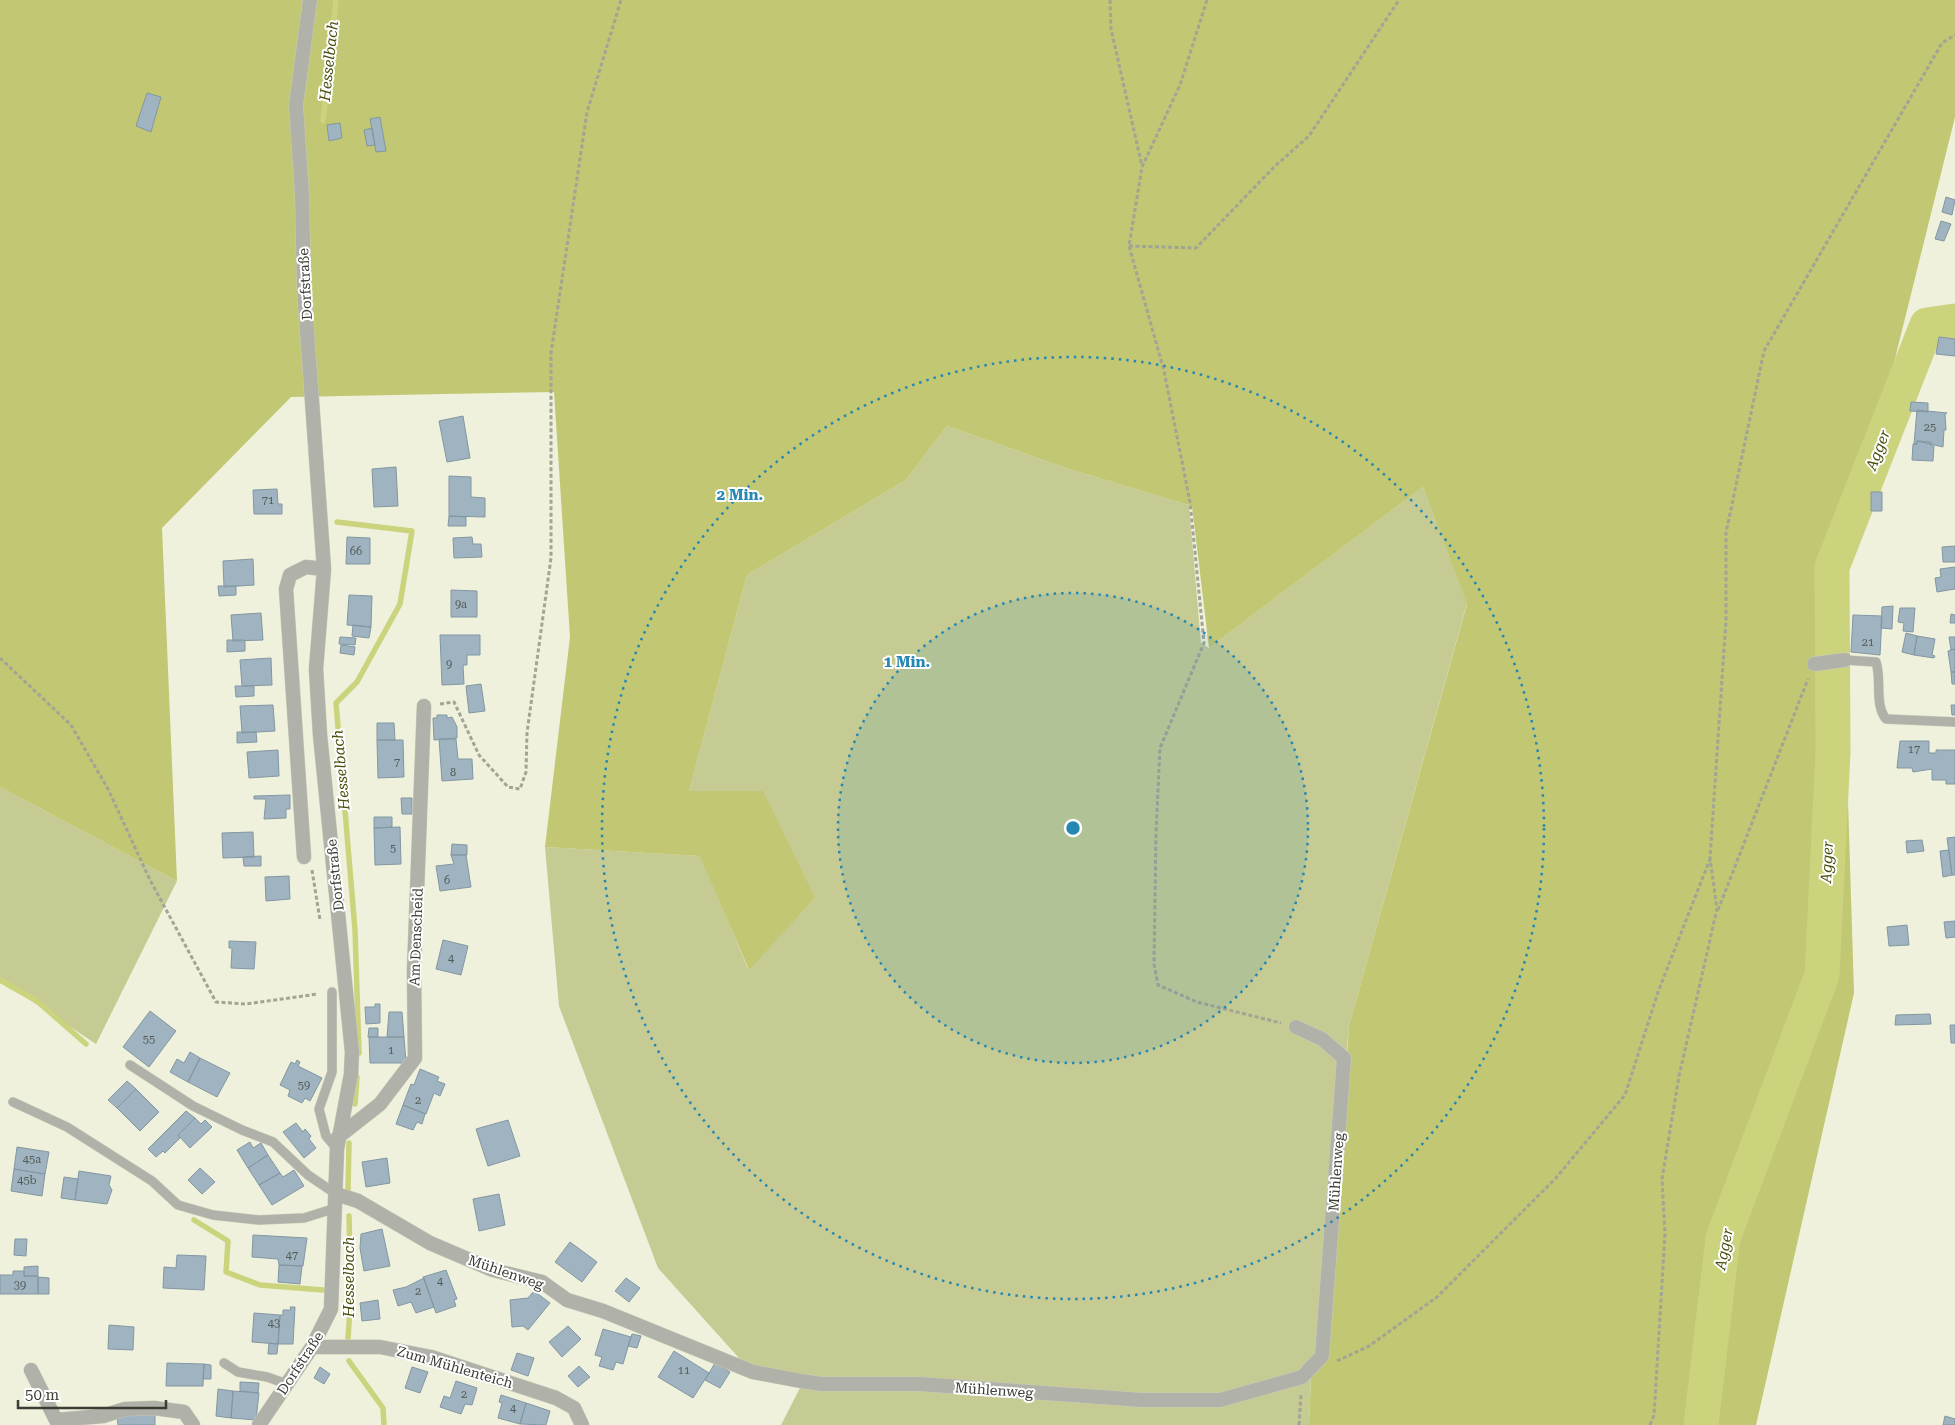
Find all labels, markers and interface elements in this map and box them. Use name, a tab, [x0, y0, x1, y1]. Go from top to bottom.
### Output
water label: Hesselbach	[316, 20, 342, 103]
street label: Dorfstraße	[295, 247, 315, 320]
house number: 25	[1924, 421, 1936, 434]
water label: Agger	[1862, 427, 1894, 474]
text: 2 Min.	[717, 486, 763, 504]
house number: 71	[262, 494, 274, 507]
house number: 66	[350, 545, 362, 558]
house number: 9a	[455, 598, 467, 611]
house number: 21	[1862, 636, 1874, 649]
text: 1 Min.	[884, 653, 930, 671]
house number: 9	[446, 658, 452, 671]
water label: Hesselbach	[329, 729, 354, 812]
house number: 17	[1908, 743, 1920, 756]
house number: 7	[394, 756, 400, 769]
house number: 8	[450, 766, 456, 779]
centre of rings	[1064, 819, 1082, 837]
street label: Dorfstraße	[323, 838, 347, 912]
water label: Agger	[1817, 840, 1837, 884]
house number: 5	[390, 842, 396, 855]
house number: 6	[444, 874, 450, 887]
street label: Am Denscheid	[406, 888, 426, 986]
house number: 4	[448, 952, 455, 965]
house number: 55	[143, 1033, 155, 1046]
house number: 1	[388, 1044, 394, 1057]
house number: 59	[298, 1079, 310, 1092]
house number: 2	[415, 1094, 421, 1107]
street label: Mühlenweg	[1325, 1132, 1347, 1212]
house number: 45a	[23, 1153, 41, 1166]
house number: 45b	[17, 1174, 37, 1187]
water label: Agger	[1711, 1226, 1737, 1272]
water label: Hesselbach	[340, 1237, 358, 1318]
house number: 47	[286, 1249, 298, 1262]
street label: Mühlenweg	[466, 1252, 546, 1292]
house number: 4	[437, 1275, 444, 1288]
house number: 39	[14, 1279, 26, 1292]
house number: 2	[415, 1285, 421, 1298]
house number: 43	[268, 1317, 280, 1330]
street label: Dorfstraße	[274, 1328, 327, 1398]
street label: Zum Mühlenteich	[395, 1343, 515, 1391]
house number: 11	[678, 1364, 690, 1377]
scale bar	[18, 1378, 165, 1410]
street label: Mühlenweg	[954, 1379, 1034, 1401]
text: 50 m	[25, 1386, 60, 1404]
house number: 2	[461, 1388, 467, 1401]
house number: 4	[510, 1402, 517, 1415]

